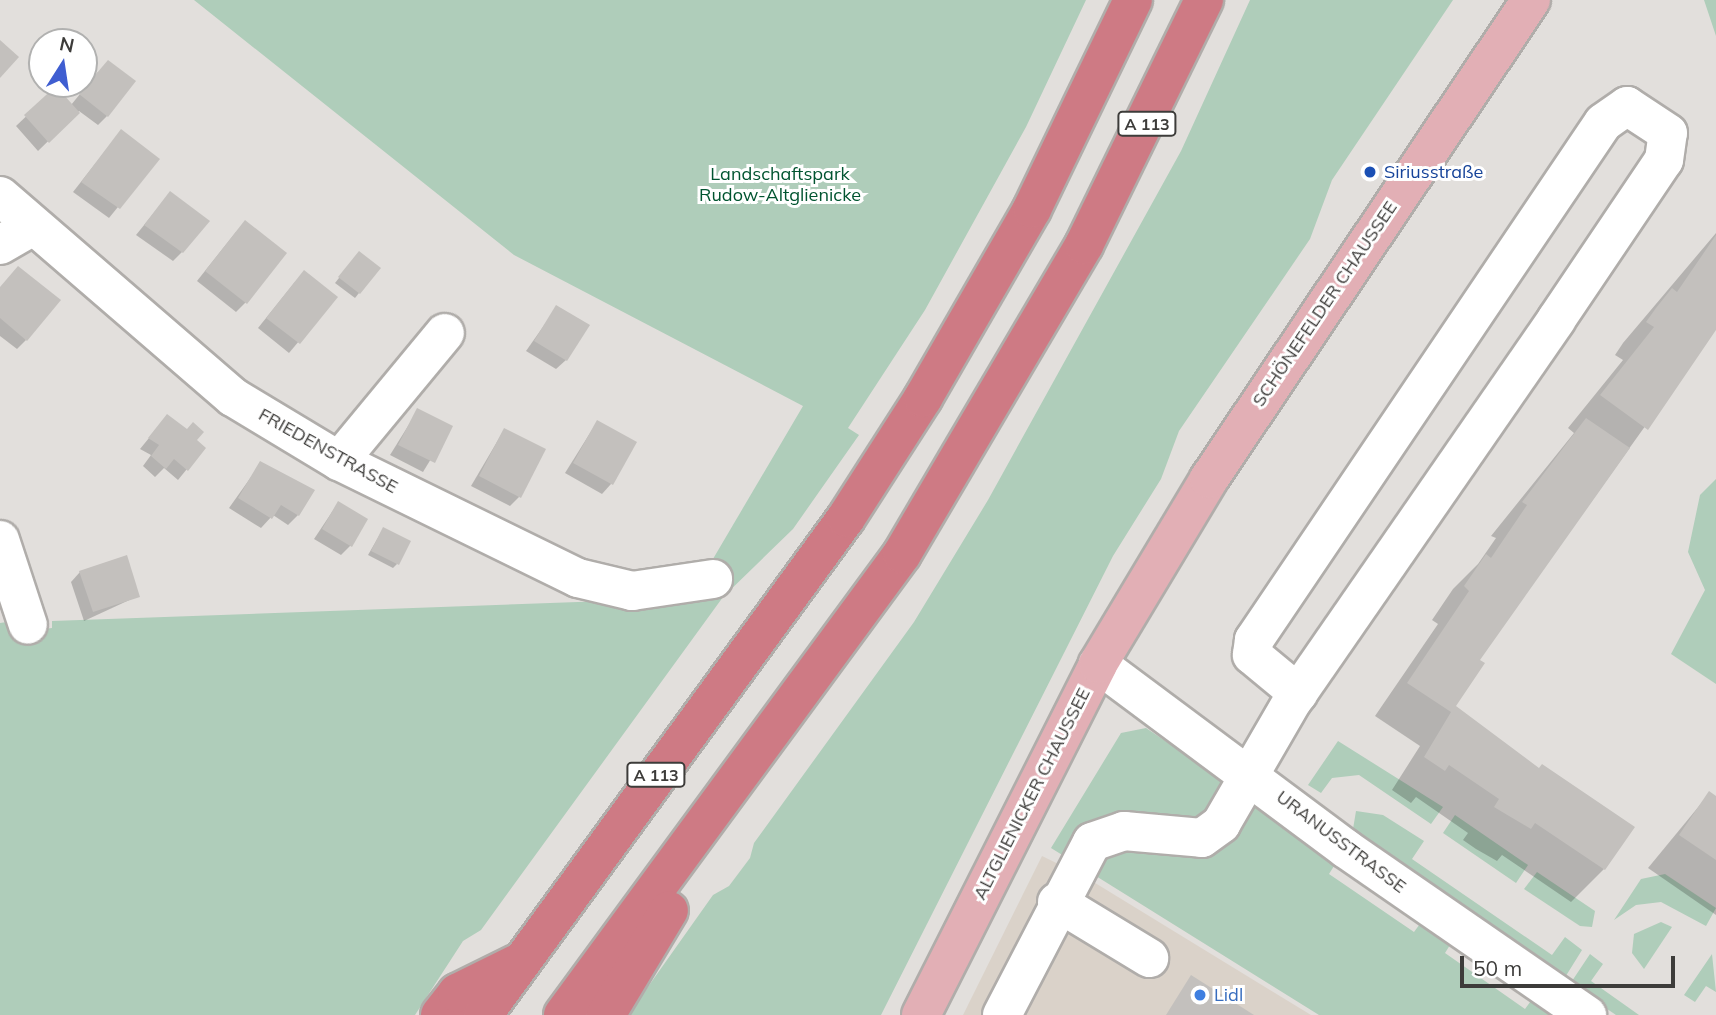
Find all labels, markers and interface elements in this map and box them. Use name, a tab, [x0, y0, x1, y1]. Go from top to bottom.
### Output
north arrow	[28, 28, 98, 98]
text: N	[57, 31, 76, 58]
road number: A 113	[1117, 112, 1177, 136]
place label: Siriusstraße	[1384, 161, 1483, 183]
park label: Landschaftspark Rudow-Altglienicke	[699, 164, 861, 206]
marker: Siriusstraße	[1362, 164, 1378, 180]
street label: SCHÖNEFELDER CHAUSSEE	[1248, 197, 1402, 411]
street label: FRIEDENSTRASSE	[255, 404, 401, 498]
street label: ALTGLIENICKER CHAUSSEE	[969, 685, 1095, 903]
road number: A 113	[626, 762, 686, 788]
street label: URANUSSTRASSE	[1272, 786, 1410, 898]
scale bar	[1464, 942, 1679, 986]
text: 50 m	[1473, 955, 1522, 981]
place label: Lidl	[1214, 984, 1243, 1006]
marker: Lidl	[1192, 987, 1208, 1003]

